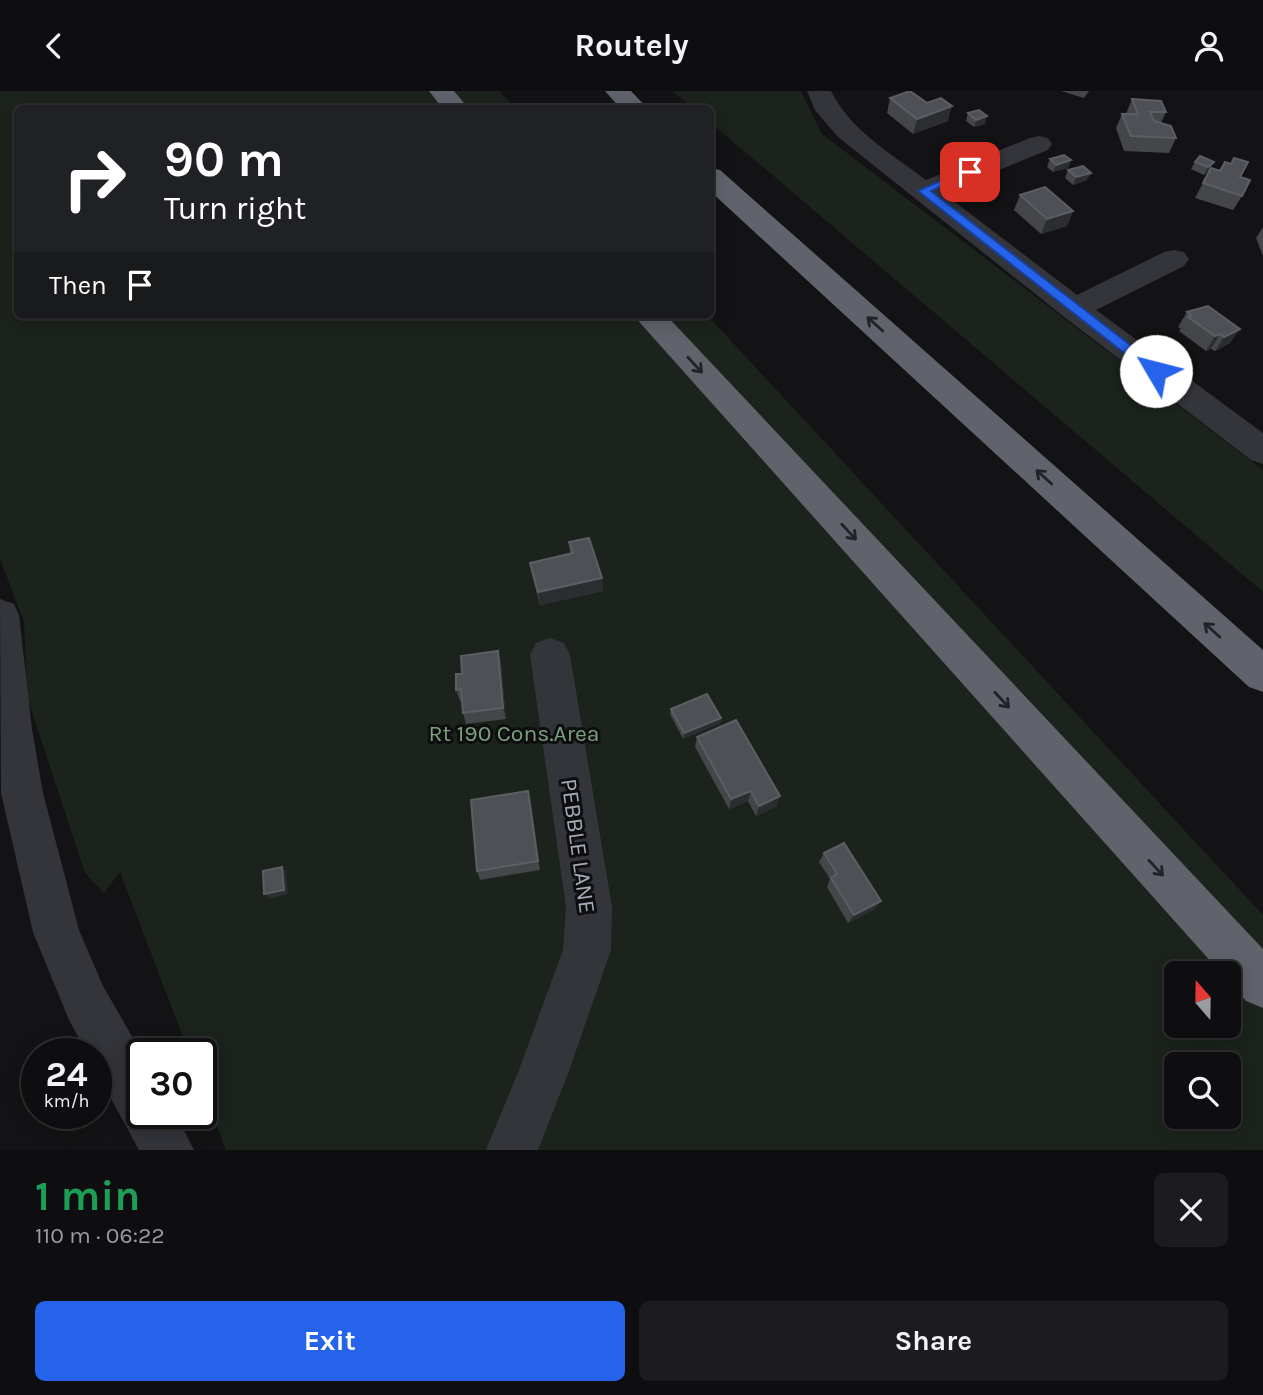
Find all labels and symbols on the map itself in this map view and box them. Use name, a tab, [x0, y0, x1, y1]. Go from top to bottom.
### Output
pin	[940, 142, 1000, 202]
one-way arrow	[867, 316, 884, 333]
position arrow	[1119, 334, 1193, 408]
one-way arrow	[686, 356, 703, 373]
one-way arrow	[1035, 469, 1053, 485]
one-way arrow	[840, 523, 857, 540]
one-way arrow	[1204, 621, 1221, 638]
one-way arrow	[994, 691, 1011, 708]
park label: Rt 190 Cons.Area	[429, 720, 600, 747]
street label: PEBBLE LANE	[555, 777, 601, 915]
one-way arrow	[1148, 859, 1164, 877]
north arrow	[1164, 961, 1241, 1038]
speed limit sign: 30	[126, 1038, 217, 1129]

